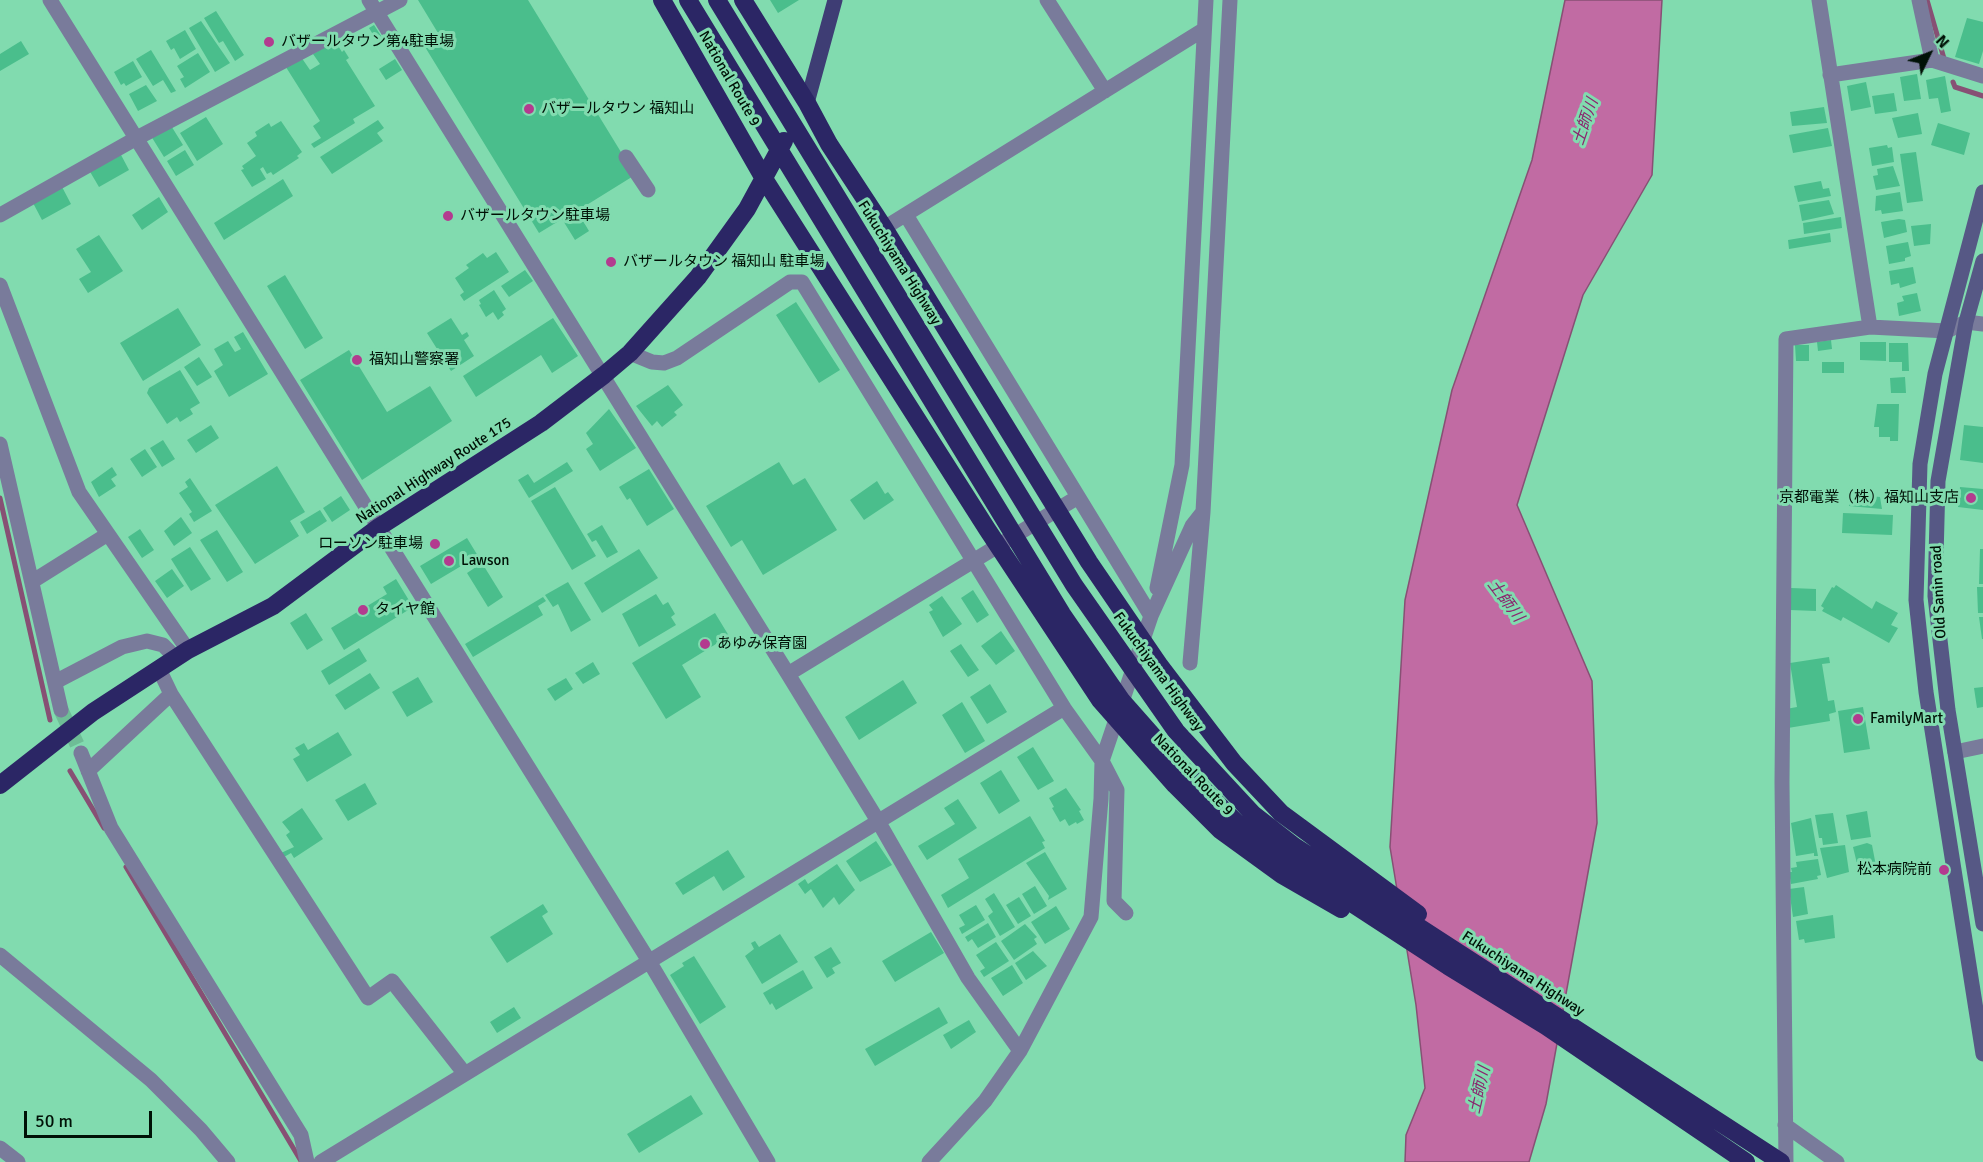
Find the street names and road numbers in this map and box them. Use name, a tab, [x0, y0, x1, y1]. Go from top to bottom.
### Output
street label: National Route 9	[694, 28, 764, 130]
street label: Fukuchiyama Highway	[854, 198, 944, 328]
street label: National Highway Route 175	[353, 414, 515, 528]
street label: Old Sanin road	[1928, 545, 1950, 639]
street label: Fukuchiyama Highway	[1109, 609, 1207, 735]
street label: National Route 9	[1149, 730, 1237, 820]
street label: Fukuchiyama Highway	[1458, 928, 1588, 1020]

